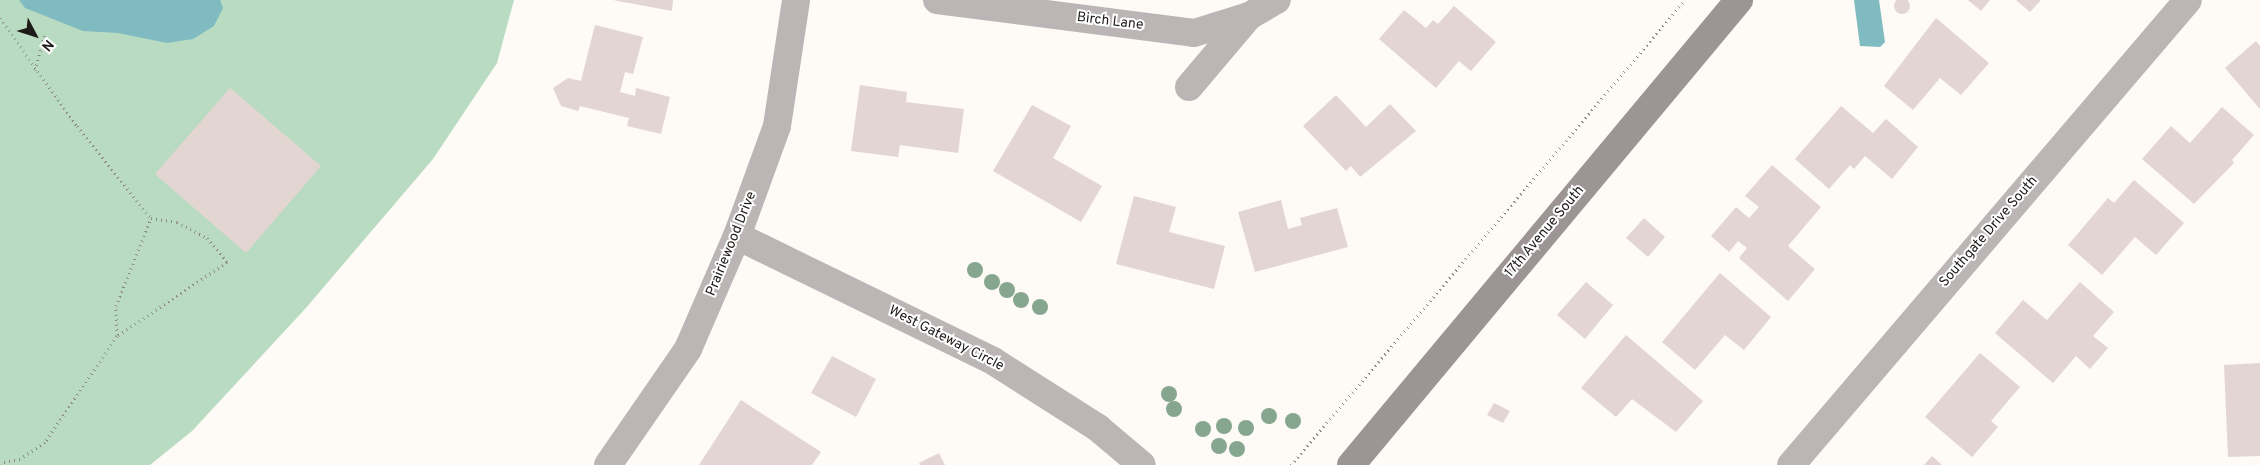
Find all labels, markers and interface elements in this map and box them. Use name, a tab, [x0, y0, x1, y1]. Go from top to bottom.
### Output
north arrow	[10, 10, 60, 60]
street label: Birch Lane	[1076, 10, 1144, 34]
text: N	[37, 36, 57, 54]
street label: Southgate Drive South	[1936, 173, 2042, 291]
street label: 17th Avenue South	[1502, 183, 1588, 281]
street label: Prairiewood Drive	[703, 189, 761, 299]
street label: West Gateway Circle	[886, 303, 1006, 375]

